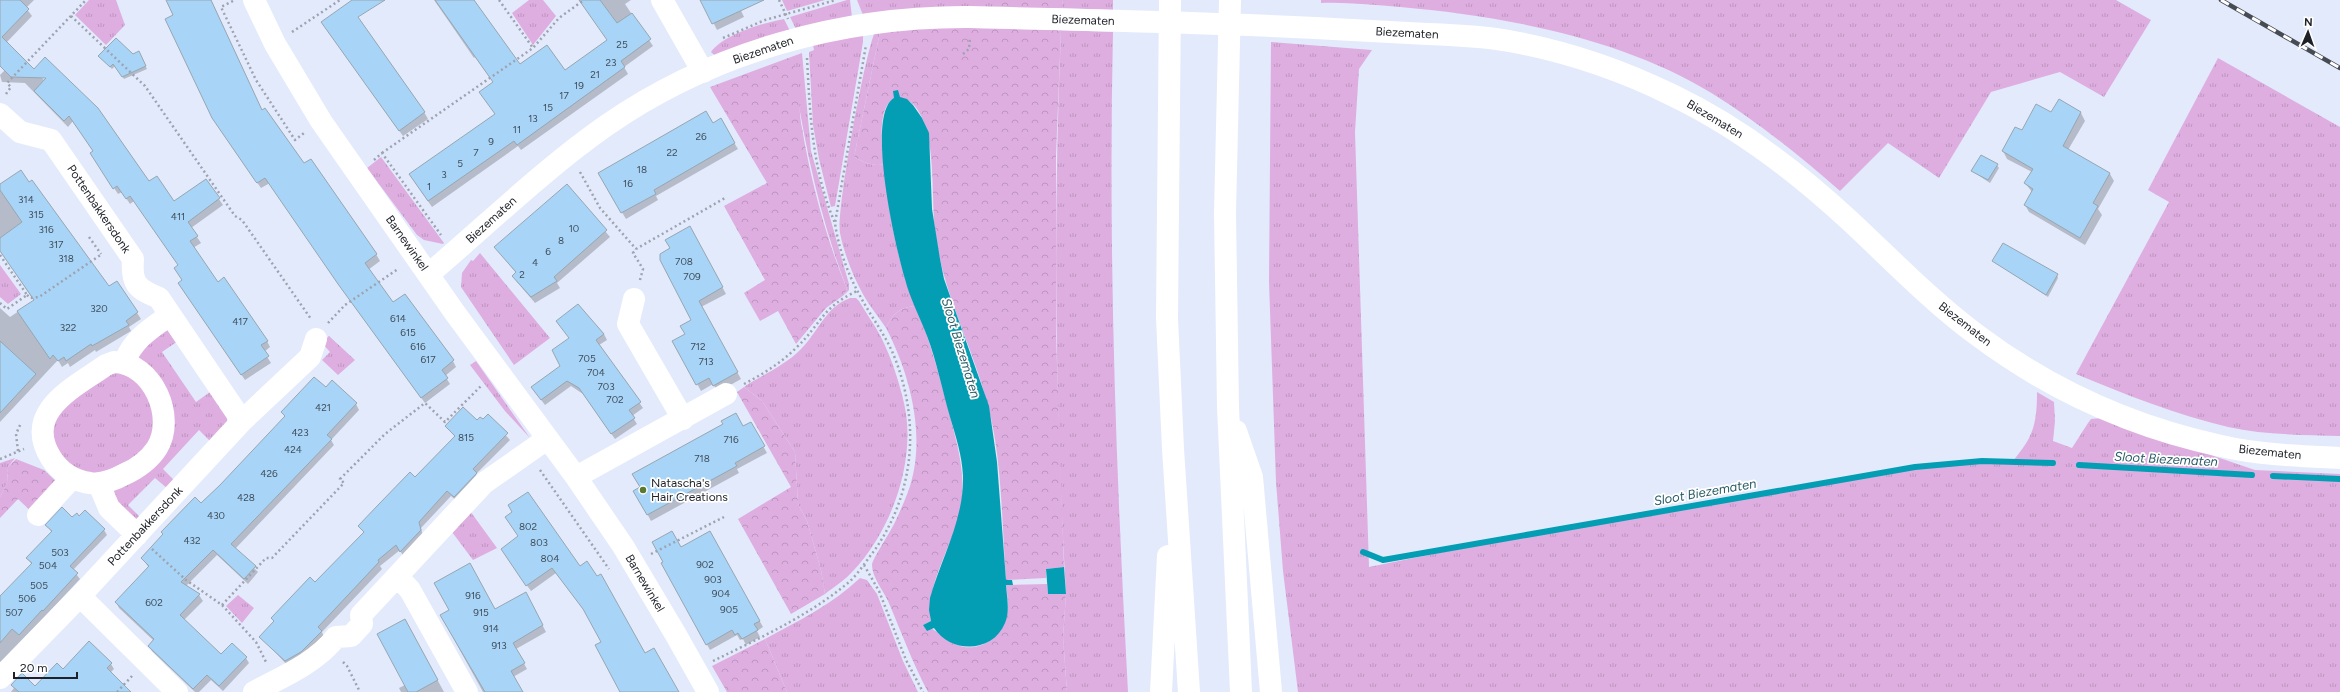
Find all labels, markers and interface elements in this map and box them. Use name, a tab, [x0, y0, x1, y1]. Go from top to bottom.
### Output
street label: Biezematen	[1051, 12, 1115, 28]
north arrow	[2288, 12, 2328, 52]
text: N	[2304, 16, 2313, 29]
street label: Biezematen	[1375, 24, 1439, 42]
street label: Biezematen	[731, 33, 795, 67]
house number: 25	[616, 38, 628, 51]
house number: 23	[605, 56, 617, 69]
house number: 21	[590, 68, 600, 81]
house number: 19	[574, 79, 584, 92]
house number: 17	[559, 89, 569, 102]
street label: Biezematen	[1684, 97, 1746, 141]
house number: 15	[543, 101, 553, 114]
house number: 13	[528, 112, 538, 125]
house number: 11	[513, 123, 521, 136]
house number: 26	[695, 130, 707, 143]
house number: 9	[488, 135, 494, 148]
house number: 7	[473, 146, 479, 159]
house number: 22	[666, 146, 678, 159]
house number: 5	[457, 157, 463, 170]
street label: Pottenbakkersdonk	[64, 162, 134, 256]
house number: 18	[637, 163, 647, 176]
house number: 3	[441, 168, 447, 181]
house number: 16	[623, 177, 633, 190]
house number: 1	[427, 180, 431, 193]
house number: 314	[18, 193, 34, 206]
street label: Biezematen	[463, 193, 519, 246]
house number: 315	[28, 208, 44, 221]
house number: 411	[171, 210, 185, 223]
street label: Barnewinkel	[383, 213, 431, 273]
house number: 10	[569, 222, 579, 235]
house number: 316	[38, 223, 54, 236]
house number: 8	[558, 234, 564, 247]
house number: 317	[49, 238, 64, 251]
house number: 6	[545, 245, 551, 258]
house number: 318	[58, 252, 74, 265]
house number: 708	[675, 255, 693, 268]
house number: 4	[532, 256, 538, 269]
house number: 2	[519, 268, 525, 281]
house number: 709	[683, 270, 701, 283]
water label: Sloot Biezematen	[939, 296, 983, 400]
street label: Biezematen	[1936, 299, 1994, 349]
house number: 320	[90, 302, 108, 315]
house number: 614	[390, 312, 406, 325]
house number: 417	[232, 315, 248, 328]
house number: 322	[60, 321, 76, 334]
house number: 615	[400, 326, 416, 339]
house number: 616	[410, 340, 426, 353]
house number: 712	[690, 340, 706, 353]
house number: 705	[578, 352, 596, 365]
house number: 617	[420, 353, 436, 366]
house number: 713	[699, 355, 713, 368]
house number: 704	[587, 366, 605, 379]
house number: 703	[597, 380, 615, 393]
house number: 702	[606, 393, 624, 406]
house number: 421	[315, 401, 331, 414]
house number: 423	[291, 426, 309, 439]
house number: 815	[458, 431, 474, 444]
house number: 716	[723, 433, 739, 446]
street label: Biezematen	[2238, 442, 2302, 462]
house number: 424	[284, 443, 302, 456]
water label: Sloot Biezematen	[2114, 449, 2218, 469]
house number: 718	[694, 452, 710, 465]
house number: 426	[260, 467, 278, 480]
place label: Natascha's Hair Creations	[651, 476, 728, 504]
water label: Sloot Biezematen	[1653, 476, 1757, 508]
street label: Pottenbakkersdonk	[105, 483, 186, 569]
marker: Natascha's Hair Creations	[638, 485, 648, 495]
house number: 428	[237, 491, 255, 504]
house number: 430	[207, 509, 225, 522]
house number: 802	[519, 520, 537, 533]
house number: 432	[183, 534, 201, 547]
house number: 803	[530, 536, 548, 549]
house number: 503	[51, 546, 69, 559]
house number: 804	[541, 552, 559, 565]
street label: Barnewinkel	[622, 552, 668, 614]
house number: 902	[696, 558, 714, 571]
house number: 504	[39, 559, 57, 572]
house number: 903	[704, 573, 722, 586]
house number: 505	[30, 579, 48, 592]
house number: 904	[712, 587, 730, 600]
house number: 916	[465, 589, 481, 602]
house number: 506	[18, 592, 36, 605]
house number: 602	[145, 596, 163, 609]
house number: 905	[720, 603, 738, 616]
house number: 507	[5, 606, 23, 619]
house number: 915	[473, 606, 489, 619]
house number: 914	[483, 622, 499, 635]
house number: 913	[491, 639, 507, 652]
scale bar	[14, 654, 77, 680]
text: 20 m	[20, 661, 48, 675]

